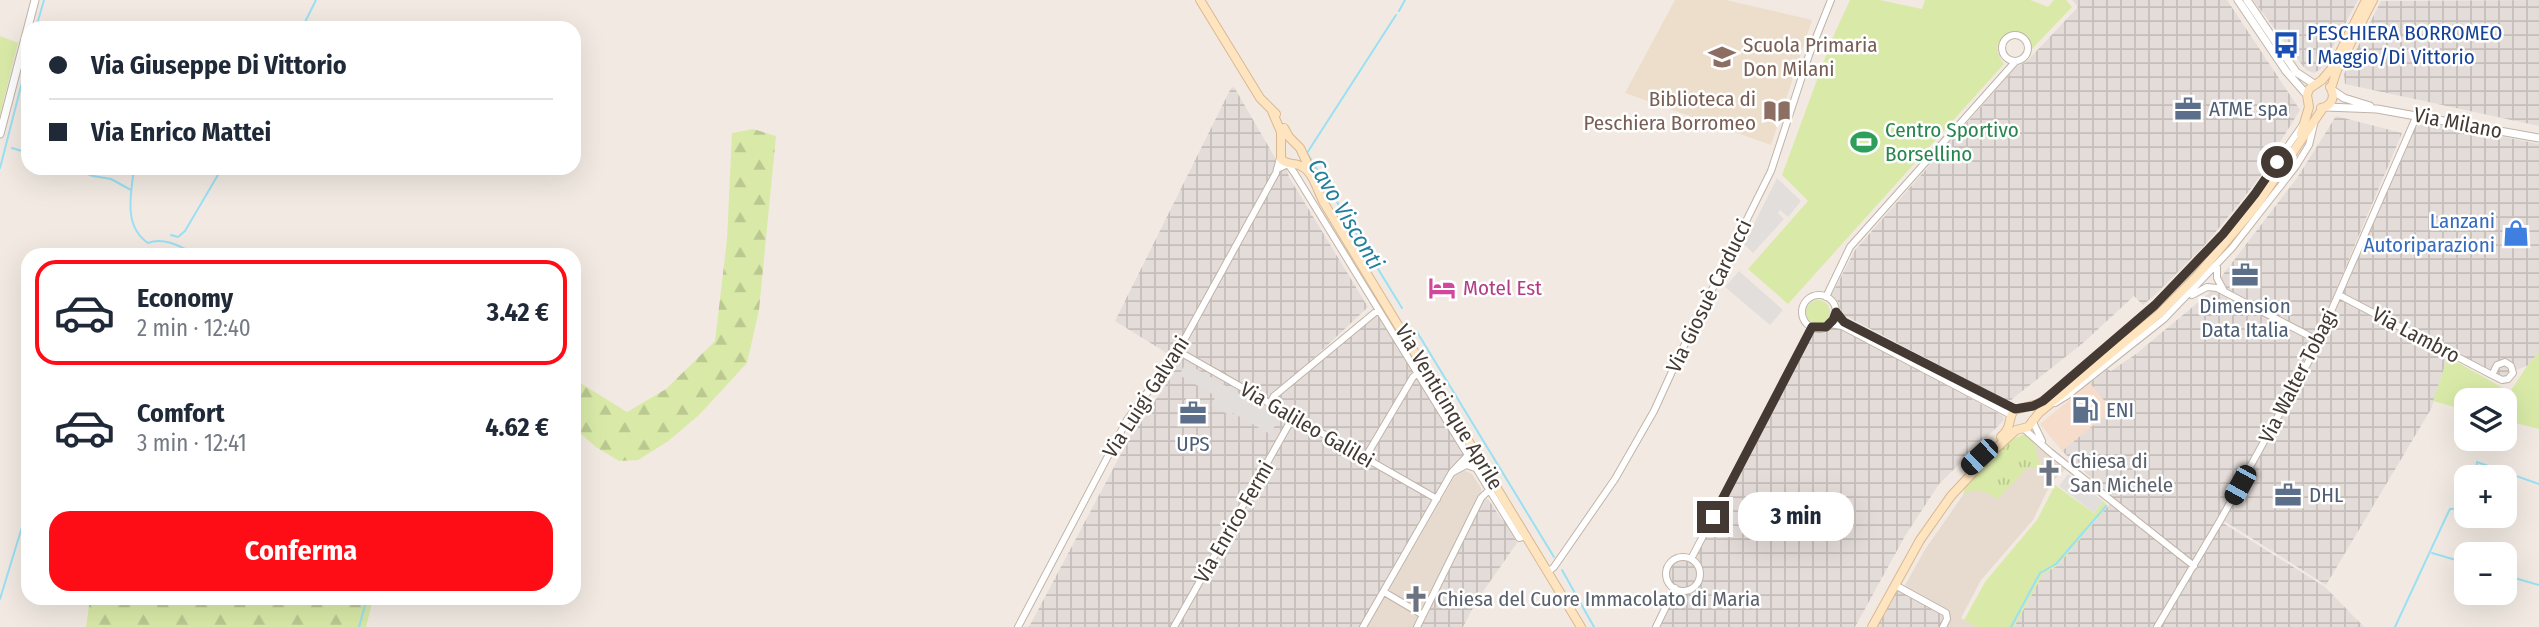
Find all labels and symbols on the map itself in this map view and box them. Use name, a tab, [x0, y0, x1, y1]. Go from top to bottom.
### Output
place label: PESCHIERA BORROMEO I Maggio/Di Vittorio	[2307, 20, 2502, 70]
bus stop icon: PESCHIERA BORROMEO I Maggio/Di Vittorio	[2271, 30, 2301, 60]
place label: Scuola Primaria Don Milani	[1743, 32, 1877, 82]
school or university icon: Scuola Primaria Don Milani	[1707, 42, 1737, 72]
place label: Biblioteca di Peschiera Borromeo	[1583, 86, 1756, 136]
office icon: ATME spa	[2173, 94, 2203, 124]
library icon: Biblioteca di Peschiera Borromeo	[1762, 96, 1792, 126]
place label: ATME spa	[2209, 96, 2288, 122]
street label: Via Milano	[2412, 102, 2504, 144]
place label: Centro Sportivo Borsellino	[1885, 117, 2019, 167]
sports icon: Centro Sportivo Borsellino	[1849, 127, 1879, 157]
route start	[2261, 146, 2293, 178]
water label: Cavo Visconti	[1302, 154, 1390, 275]
place label: Lanzani Autoriparazioni	[2364, 208, 2495, 258]
street label: Via Giosuè Carducci	[1661, 215, 1757, 377]
shop icon: Lanzani Autoriparazioni	[2501, 218, 2531, 248]
office icon: Dimension Data Italia	[2230, 260, 2260, 290]
hotel icon: Motel Est	[1427, 273, 1457, 303]
place label: Motel Est	[1463, 275, 1542, 301]
place label: Dimension Data Italia	[2199, 293, 2291, 343]
street label: Via Lambro	[2368, 301, 2464, 369]
street label: Via Walter Tobagi	[2253, 305, 2343, 447]
street label: Via Venticinque Aprile	[1389, 320, 1509, 494]
street label: Via Luigi Galvani	[1097, 331, 1195, 463]
street label: Via Galileo Galilei	[1236, 376, 1378, 474]
fuel station icon: ENI	[2070, 395, 2100, 425]
place label: ENI	[2106, 397, 2134, 423]
office icon: UPS	[1178, 398, 1208, 428]
place label: UPS	[1176, 431, 1210, 457]
car	[1957, 435, 2002, 479]
place label: Chiesa di San Michele	[2070, 448, 2173, 498]
street label: Via Enrico Fermi	[1189, 456, 1279, 588]
church icon: Chiesa di San Michele	[2034, 458, 2064, 488]
car	[2221, 462, 2260, 508]
office icon: DHL	[2273, 480, 2303, 510]
place label: DHL	[2309, 482, 2344, 508]
callout: 3 min	[1738, 492, 1853, 542]
route end	[1697, 501, 1729, 533]
church icon: Chiesa del Cuore Immacolato di Maria	[1401, 584, 1431, 614]
place label: Chiesa del Cuore Immacolato di Maria	[1437, 586, 1760, 612]

